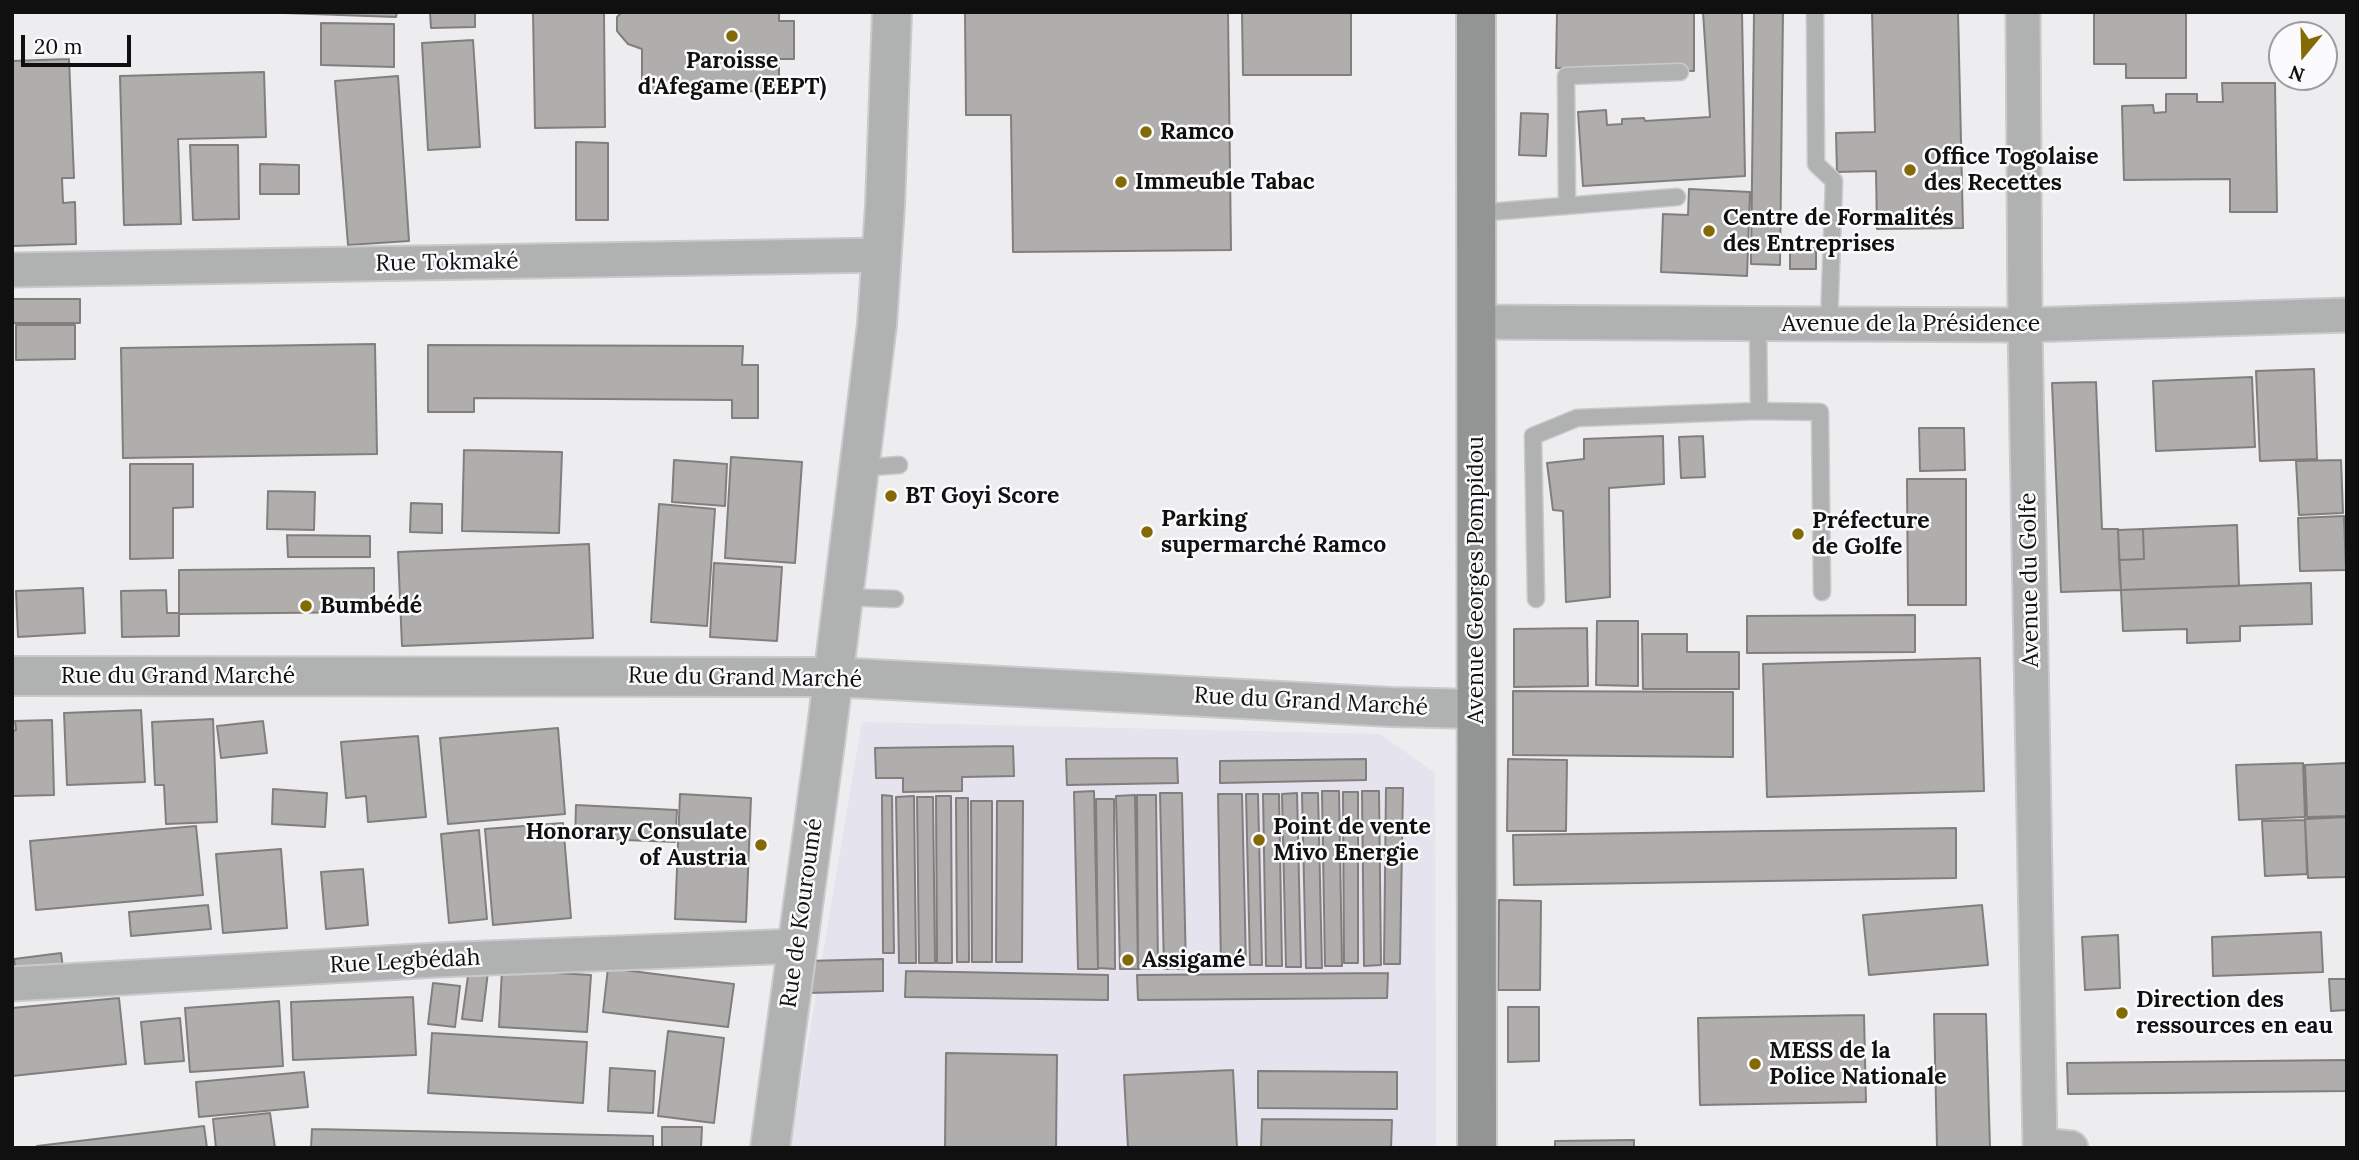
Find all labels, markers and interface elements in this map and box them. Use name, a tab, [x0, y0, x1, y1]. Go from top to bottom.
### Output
scale bar	[24, 21, 135, 65]
north arrow	[2268, 21, 2338, 91]
marker: Paroisse d'Afegame (EEPT)	[724, 28, 740, 44]
text: 20 m	[34, 33, 83, 60]
place label: Paroisse d'Afegame (EEPT)	[638, 47, 826, 101]
text: N	[2286, 60, 2308, 88]
place label: Ramco	[1160, 118, 1234, 146]
marker: Ramco	[1138, 124, 1154, 140]
place label: Office Togolaise des Recettes	[1924, 143, 2099, 197]
marker: Office Togolaise des Recettes	[1902, 162, 1918, 178]
place label: Immeuble Tabac	[1135, 168, 1315, 196]
marker: Immeuble Tabac	[1113, 174, 1129, 190]
place label: Centre de Formalités des Entreprises	[1723, 204, 1954, 258]
marker: Centre de Formalités des Entreprises	[1701, 223, 1717, 239]
street label: Rue Tokmaké	[375, 248, 519, 278]
street label: Avenue de la Présidence	[1782, 310, 2040, 338]
street label: Avenue Georges Pompidou	[1462, 436, 1490, 724]
place label: BT Goyi Score	[905, 482, 1059, 510]
marker: BT Goyi Score	[883, 488, 899, 504]
street label: Avenue du Golfe	[2015, 492, 2045, 668]
place label: Parking supermarché Ramco	[1161, 505, 1386, 559]
place label: Préfecture de Golfe	[1812, 507, 1930, 561]
marker: Parking supermarché Ramco	[1139, 524, 1155, 540]
marker: Préfecture de Golfe	[1790, 526, 1806, 542]
place label: Bumbédé	[320, 592, 422, 620]
marker: Bumbédé	[298, 598, 314, 614]
street label: Rue du Grand Marché	[61, 662, 295, 690]
street label: Rue du Grand Marché	[628, 662, 862, 694]
street label: Rue du Grand Marché	[1193, 682, 1429, 722]
place label: Point de vente Mivo Energie	[1273, 813, 1431, 867]
street label: Rue de Kouroumé	[775, 816, 829, 1010]
place label: Honorary Consulate of Austria	[525, 818, 747, 872]
marker: Point de vente Mivo Energie	[1251, 832, 1267, 848]
marker: Honorary Consulate of Austria	[753, 837, 769, 853]
street label: Rue Legbédah	[329, 944, 481, 980]
place label: Assigamé	[1142, 946, 1245, 974]
marker: Assigamé	[1120, 952, 1136, 968]
place label: Direction des ressources en eau	[2136, 986, 2333, 1040]
marker: Direction des ressources en eau	[2114, 1005, 2130, 1021]
place label: MESS de la Police Nationale	[1769, 1037, 1947, 1091]
marker: MESS de la Police Nationale	[1747, 1056, 1763, 1072]

